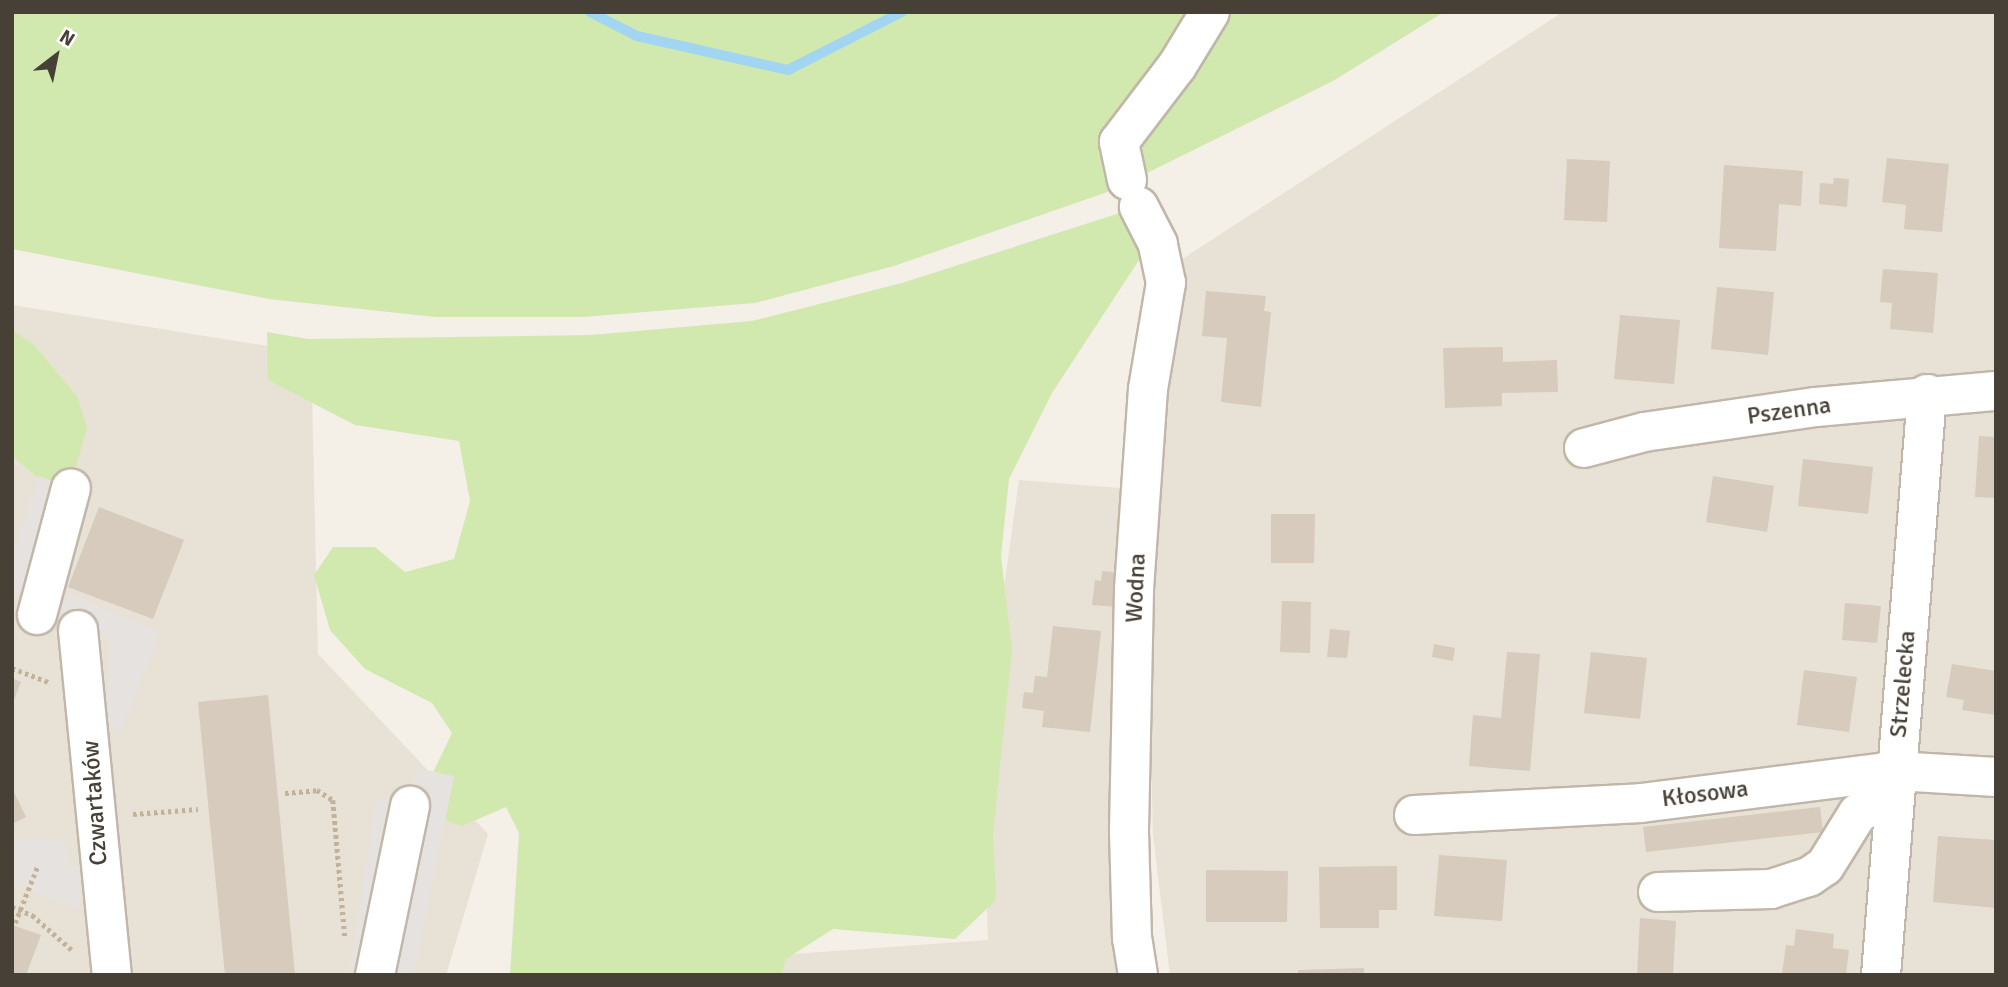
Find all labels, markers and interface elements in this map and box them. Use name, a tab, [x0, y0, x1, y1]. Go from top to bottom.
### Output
north arrow	[21, 21, 91, 91]
text: N	[55, 25, 79, 52]
street label: Pszenna	[1745, 391, 1833, 431]
street label: Wodna	[1120, 552, 1152, 624]
street label: Strzelecka	[1884, 629, 1922, 739]
street label: Czwartaków	[76, 739, 114, 867]
street label: Kłosowa	[1660, 774, 1750, 814]

